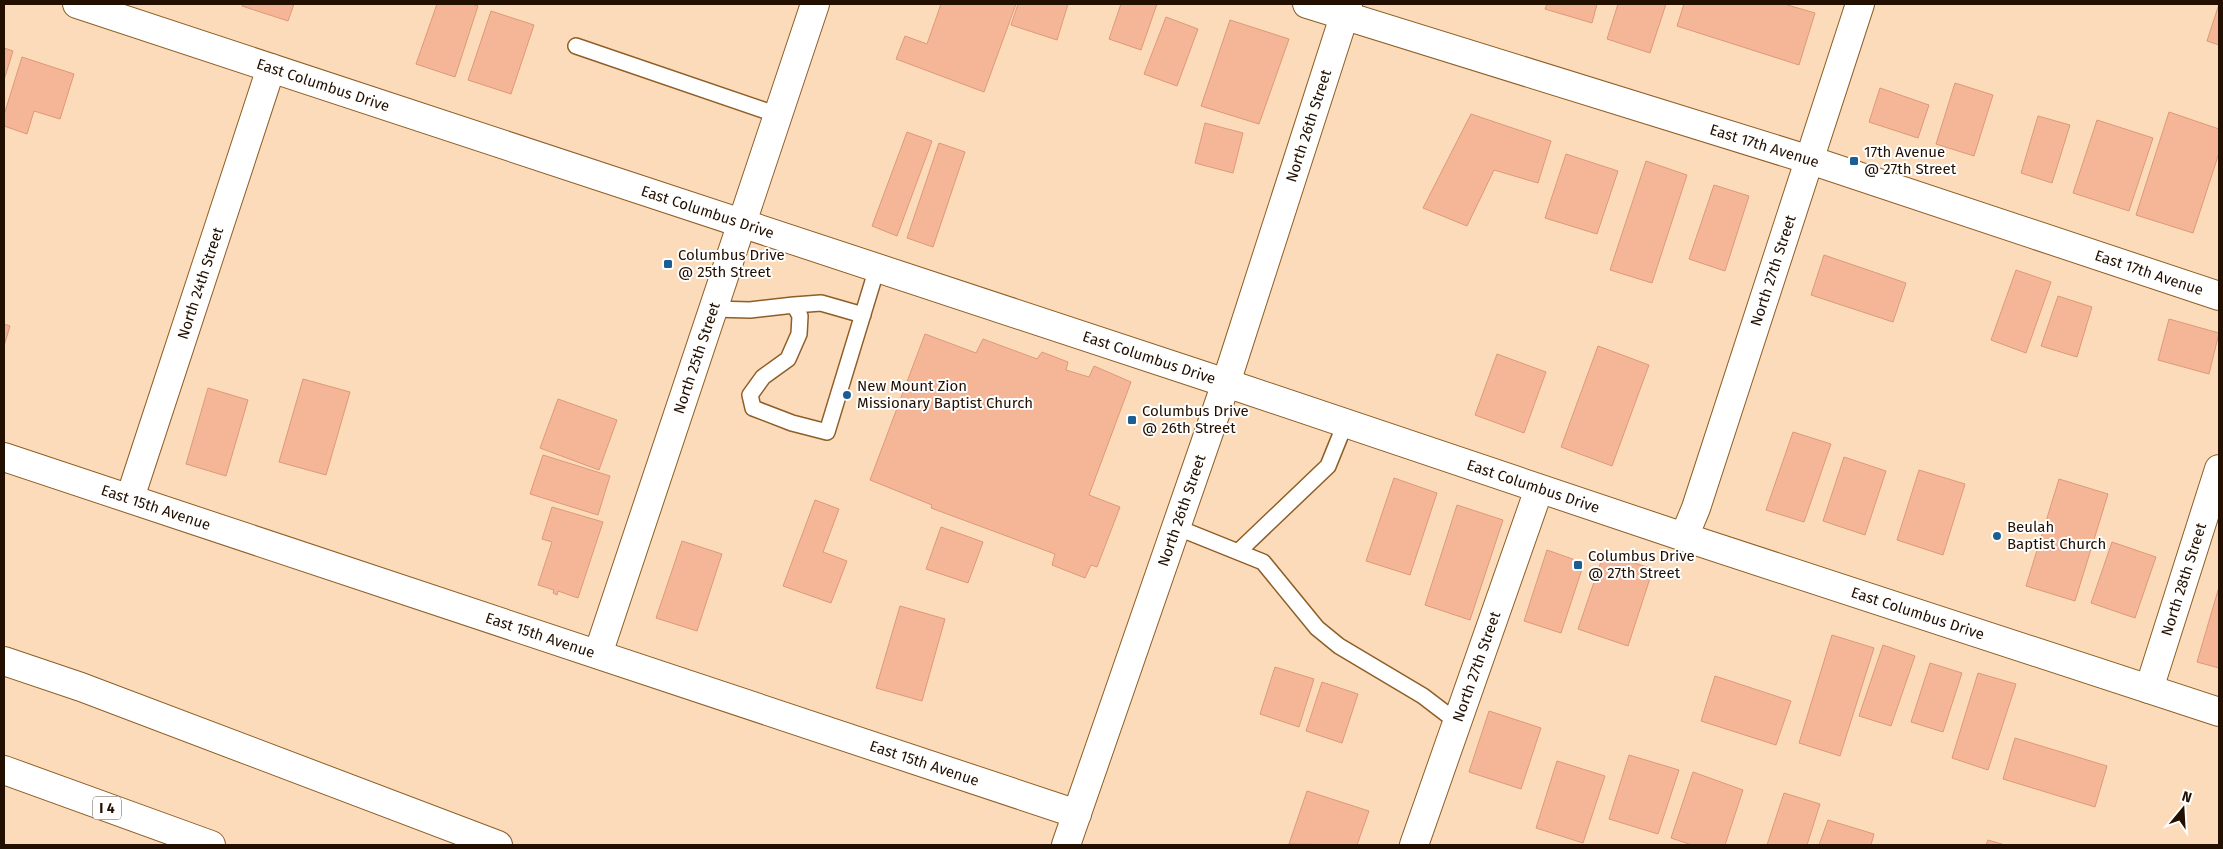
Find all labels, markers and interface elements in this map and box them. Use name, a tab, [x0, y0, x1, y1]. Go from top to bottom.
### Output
street label: East Columbus Drive	[254, 55, 392, 115]
street label: North 26th Street	[1282, 67, 1335, 185]
street label: East 17th Avenue	[1708, 120, 1821, 171]
place label: 17th Avenue @ 27th Street	[1864, 143, 1957, 178]
marker: 17th Avenue @ 27th Street	[1848, 155, 1860, 167]
street label: East Columbus Drive	[639, 182, 776, 242]
street label: North 27th Street	[1747, 212, 1800, 329]
street label: North 24th Street	[174, 224, 227, 342]
place label: Columbus Drive @ 25th Street	[678, 246, 785, 281]
street label: East 17th Avenue	[2092, 246, 2206, 299]
marker: Columbus Drive @ 25th Street	[662, 258, 674, 270]
street label: North 25th Street	[670, 299, 724, 416]
street label: East Columbus Drive	[1080, 327, 1218, 388]
place label: New Mount Zion Missionary Baptist Church	[857, 377, 1033, 412]
marker: New Mount Zion Missionary Baptist Church	[841, 389, 853, 401]
place label: Columbus Drive @ 26th Street	[1142, 402, 1249, 437]
marker: Columbus Drive @ 26th Street	[1126, 414, 1138, 426]
street label: North 26th Street	[1154, 452, 1210, 569]
street label: East Columbus Drive	[1464, 456, 1602, 517]
street label: East 15th Avenue	[99, 481, 213, 534]
place label: Beulah Baptist Church	[2007, 518, 2106, 553]
street label: North 28th Street	[2157, 520, 2210, 638]
marker: Beulah Baptist Church	[1991, 530, 2003, 542]
place label: Columbus Drive @ 27th Street	[1588, 547, 1695, 582]
marker: Columbus Drive @ 27th Street	[1572, 559, 1584, 571]
street label: East Columbus Drive	[1849, 583, 1987, 644]
street label: North 27th Street	[1449, 608, 1505, 724]
street label: East 15th Avenue	[483, 609, 597, 662]
street label: East 15th Avenue	[867, 737, 981, 790]
north arrow	[2158, 784, 2208, 834]
text: N	[2180, 788, 2194, 807]
road number: I 4	[93, 796, 121, 820]

